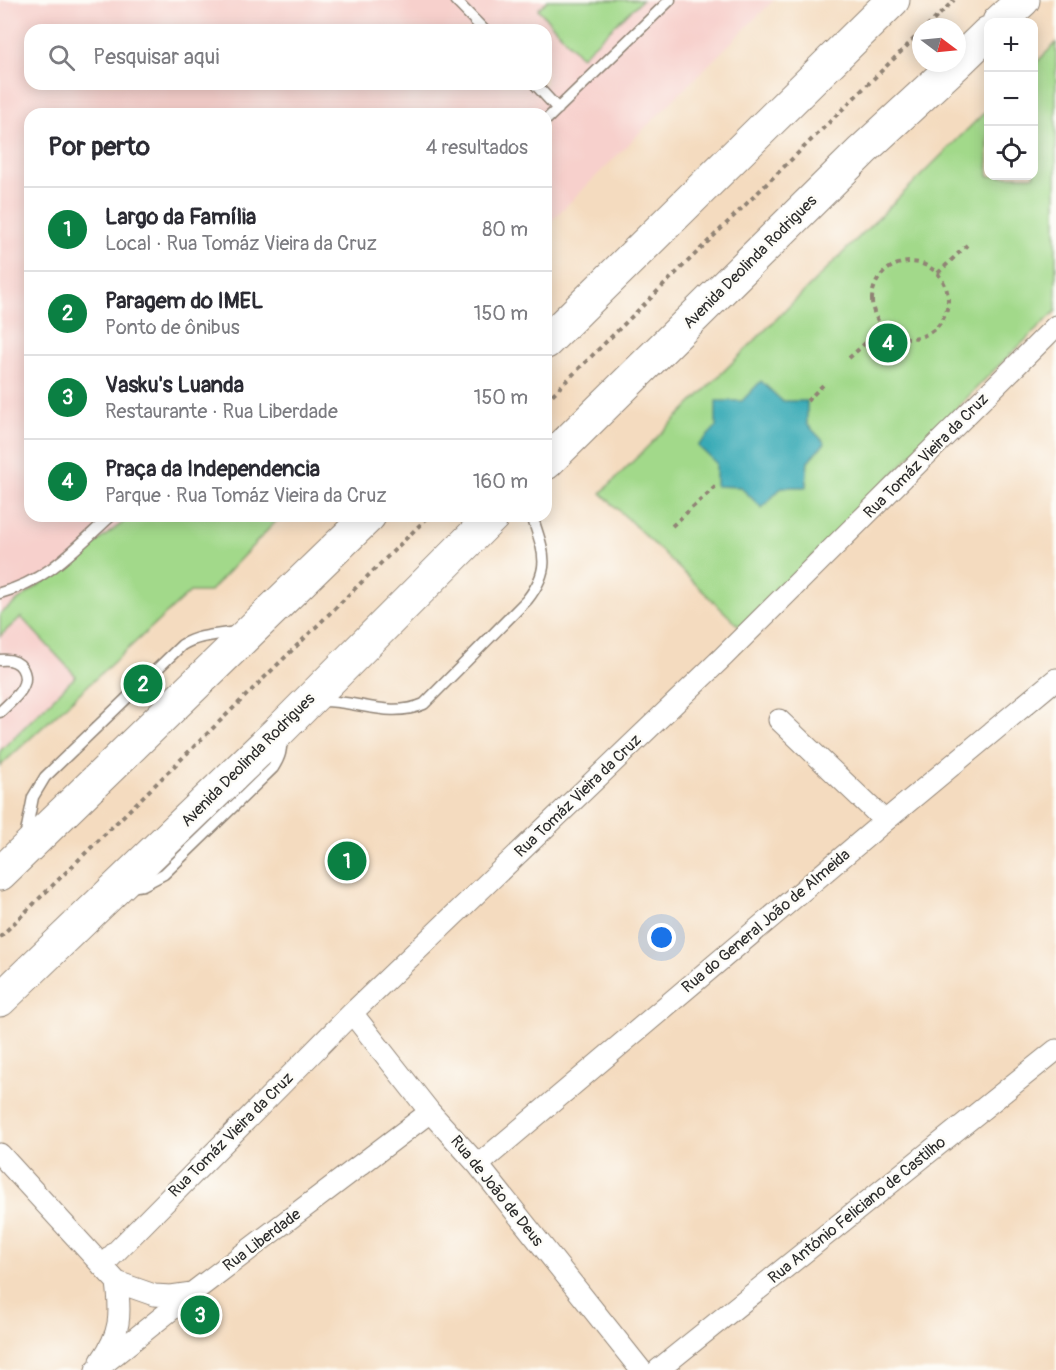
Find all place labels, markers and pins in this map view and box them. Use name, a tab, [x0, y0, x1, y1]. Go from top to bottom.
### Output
pin: 4	[868, 320, 908, 366]
pin: 2	[124, 662, 162, 706]
pin: 1	[328, 838, 366, 884]
pin: 3	[180, 1292, 220, 1338]

